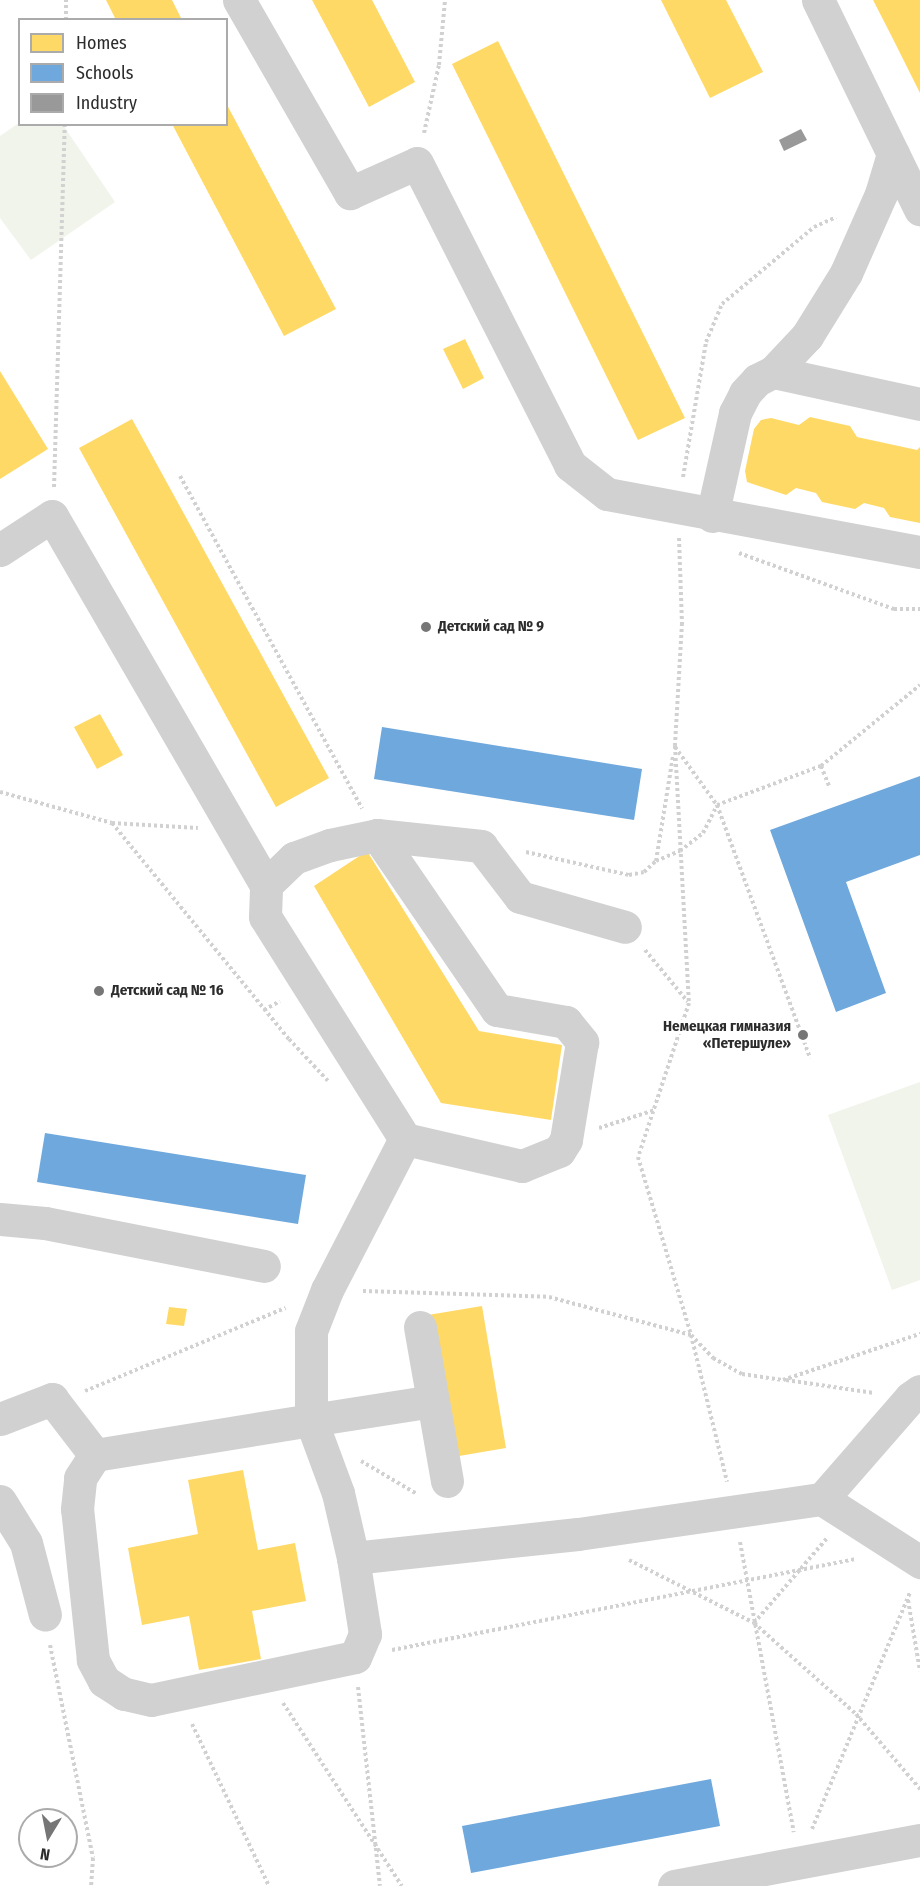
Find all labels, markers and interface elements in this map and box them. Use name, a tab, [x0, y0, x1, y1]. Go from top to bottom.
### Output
legend	[18, 18, 228, 126]
text: Homes	[76, 32, 127, 54]
text: Schools	[76, 62, 134, 84]
text: Industry	[76, 92, 137, 114]
place label: Детский сад № 9	[438, 618, 544, 636]
marker: Детский сад № 9	[419, 620, 433, 634]
place label: Детский сад № 16	[111, 982, 224, 1000]
marker: Детский сад № 16	[92, 984, 106, 998]
place label: Немецкая гимназия «Петершуле»	[663, 1017, 791, 1052]
marker: Немецкая гимназия «Петершуле»	[796, 1028, 810, 1042]
north arrow	[18, 1808, 78, 1868]
text: N	[39, 1844, 52, 1864]

